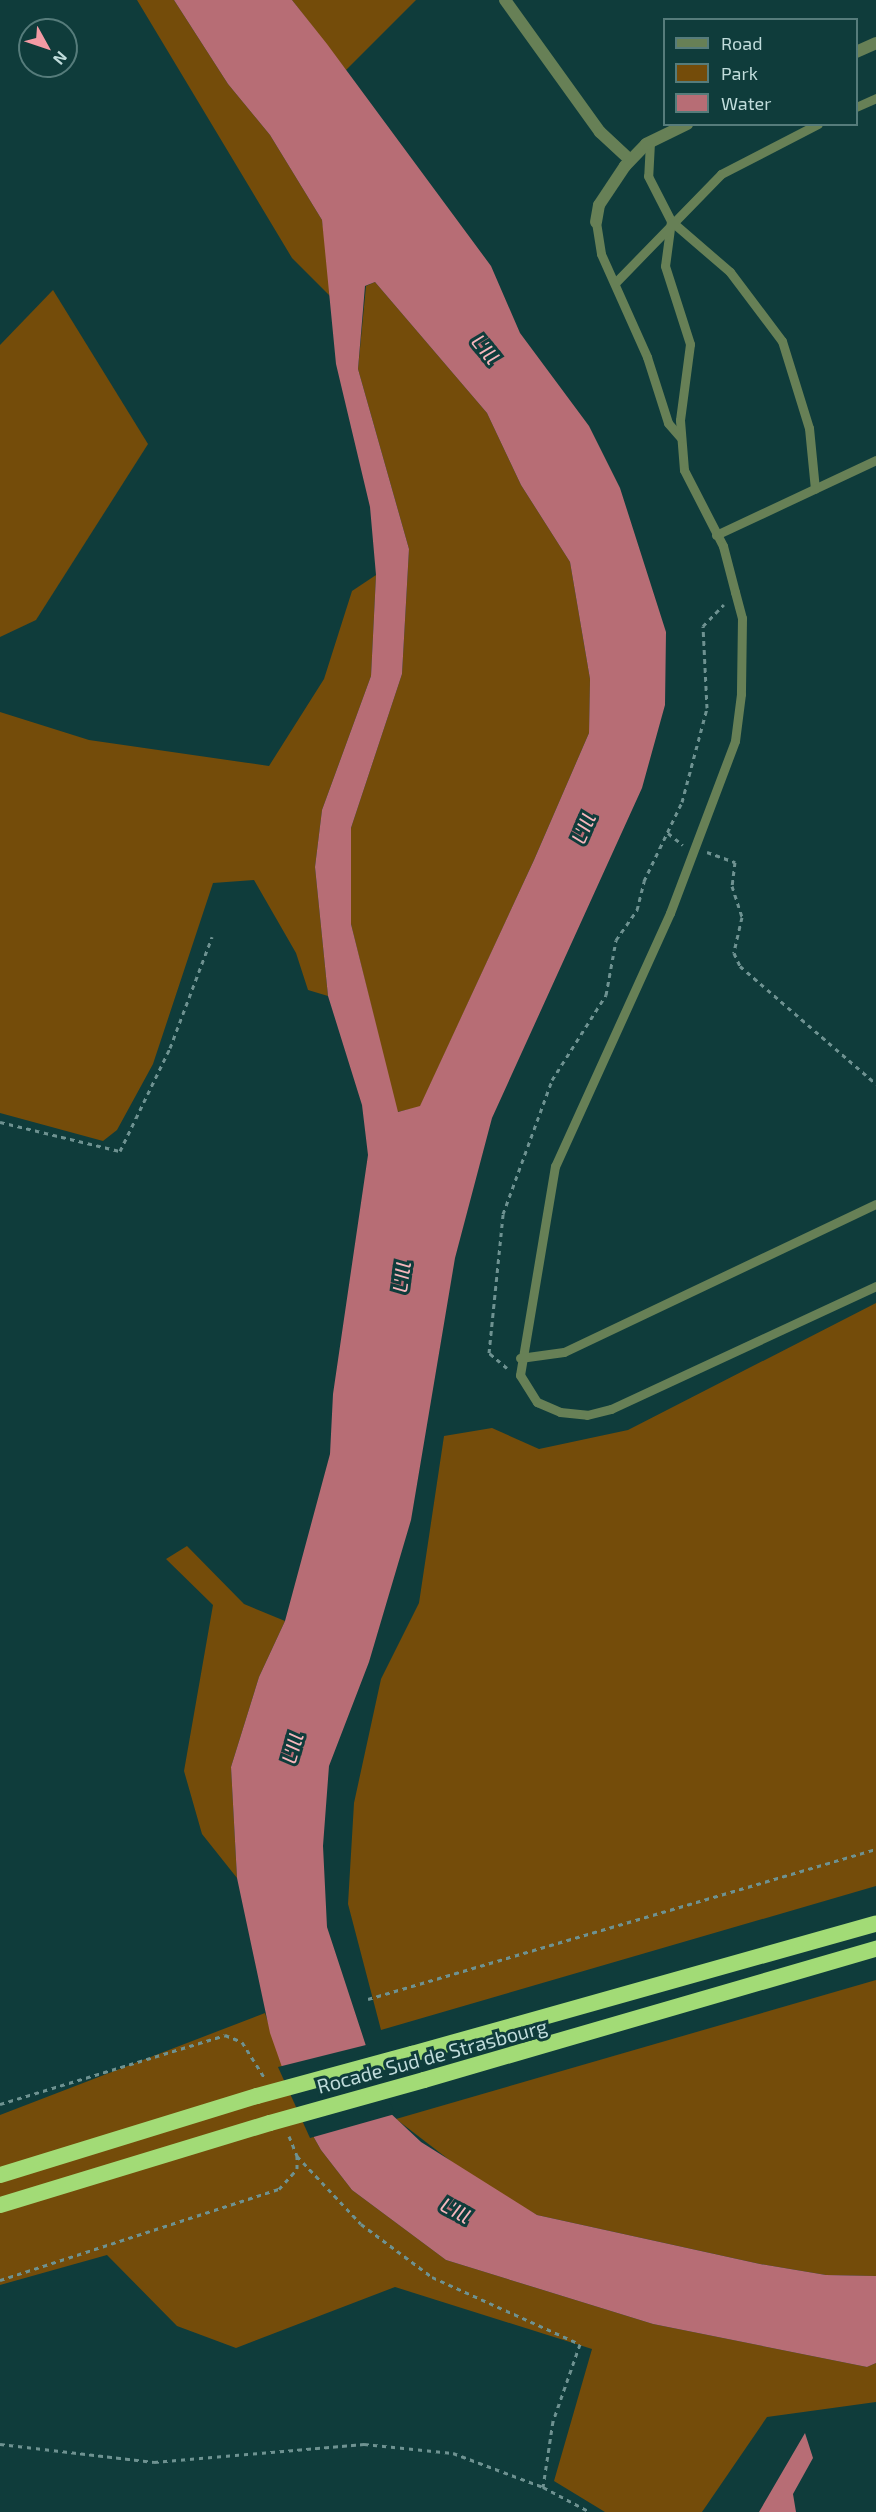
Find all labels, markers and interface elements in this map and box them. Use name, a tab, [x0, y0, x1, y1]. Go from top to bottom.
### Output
north arrow	[18, 18, 78, 78]
legend	[663, 18, 858, 126]
text: Road	[721, 32, 762, 54]
text: N	[50, 48, 72, 69]
text: Park	[721, 62, 758, 84]
text: Water	[721, 92, 771, 114]
water label: L'Ill	[466, 329, 506, 369]
water label: L'Ill	[565, 809, 601, 847]
water label: L'Ill	[386, 1260, 416, 1294]
water label: L'Ill	[276, 1730, 308, 1766]
street label: Rocade Sud de Strasbourg	[314, 2014, 550, 2098]
water label: L'Ill	[436, 2191, 476, 2229]

